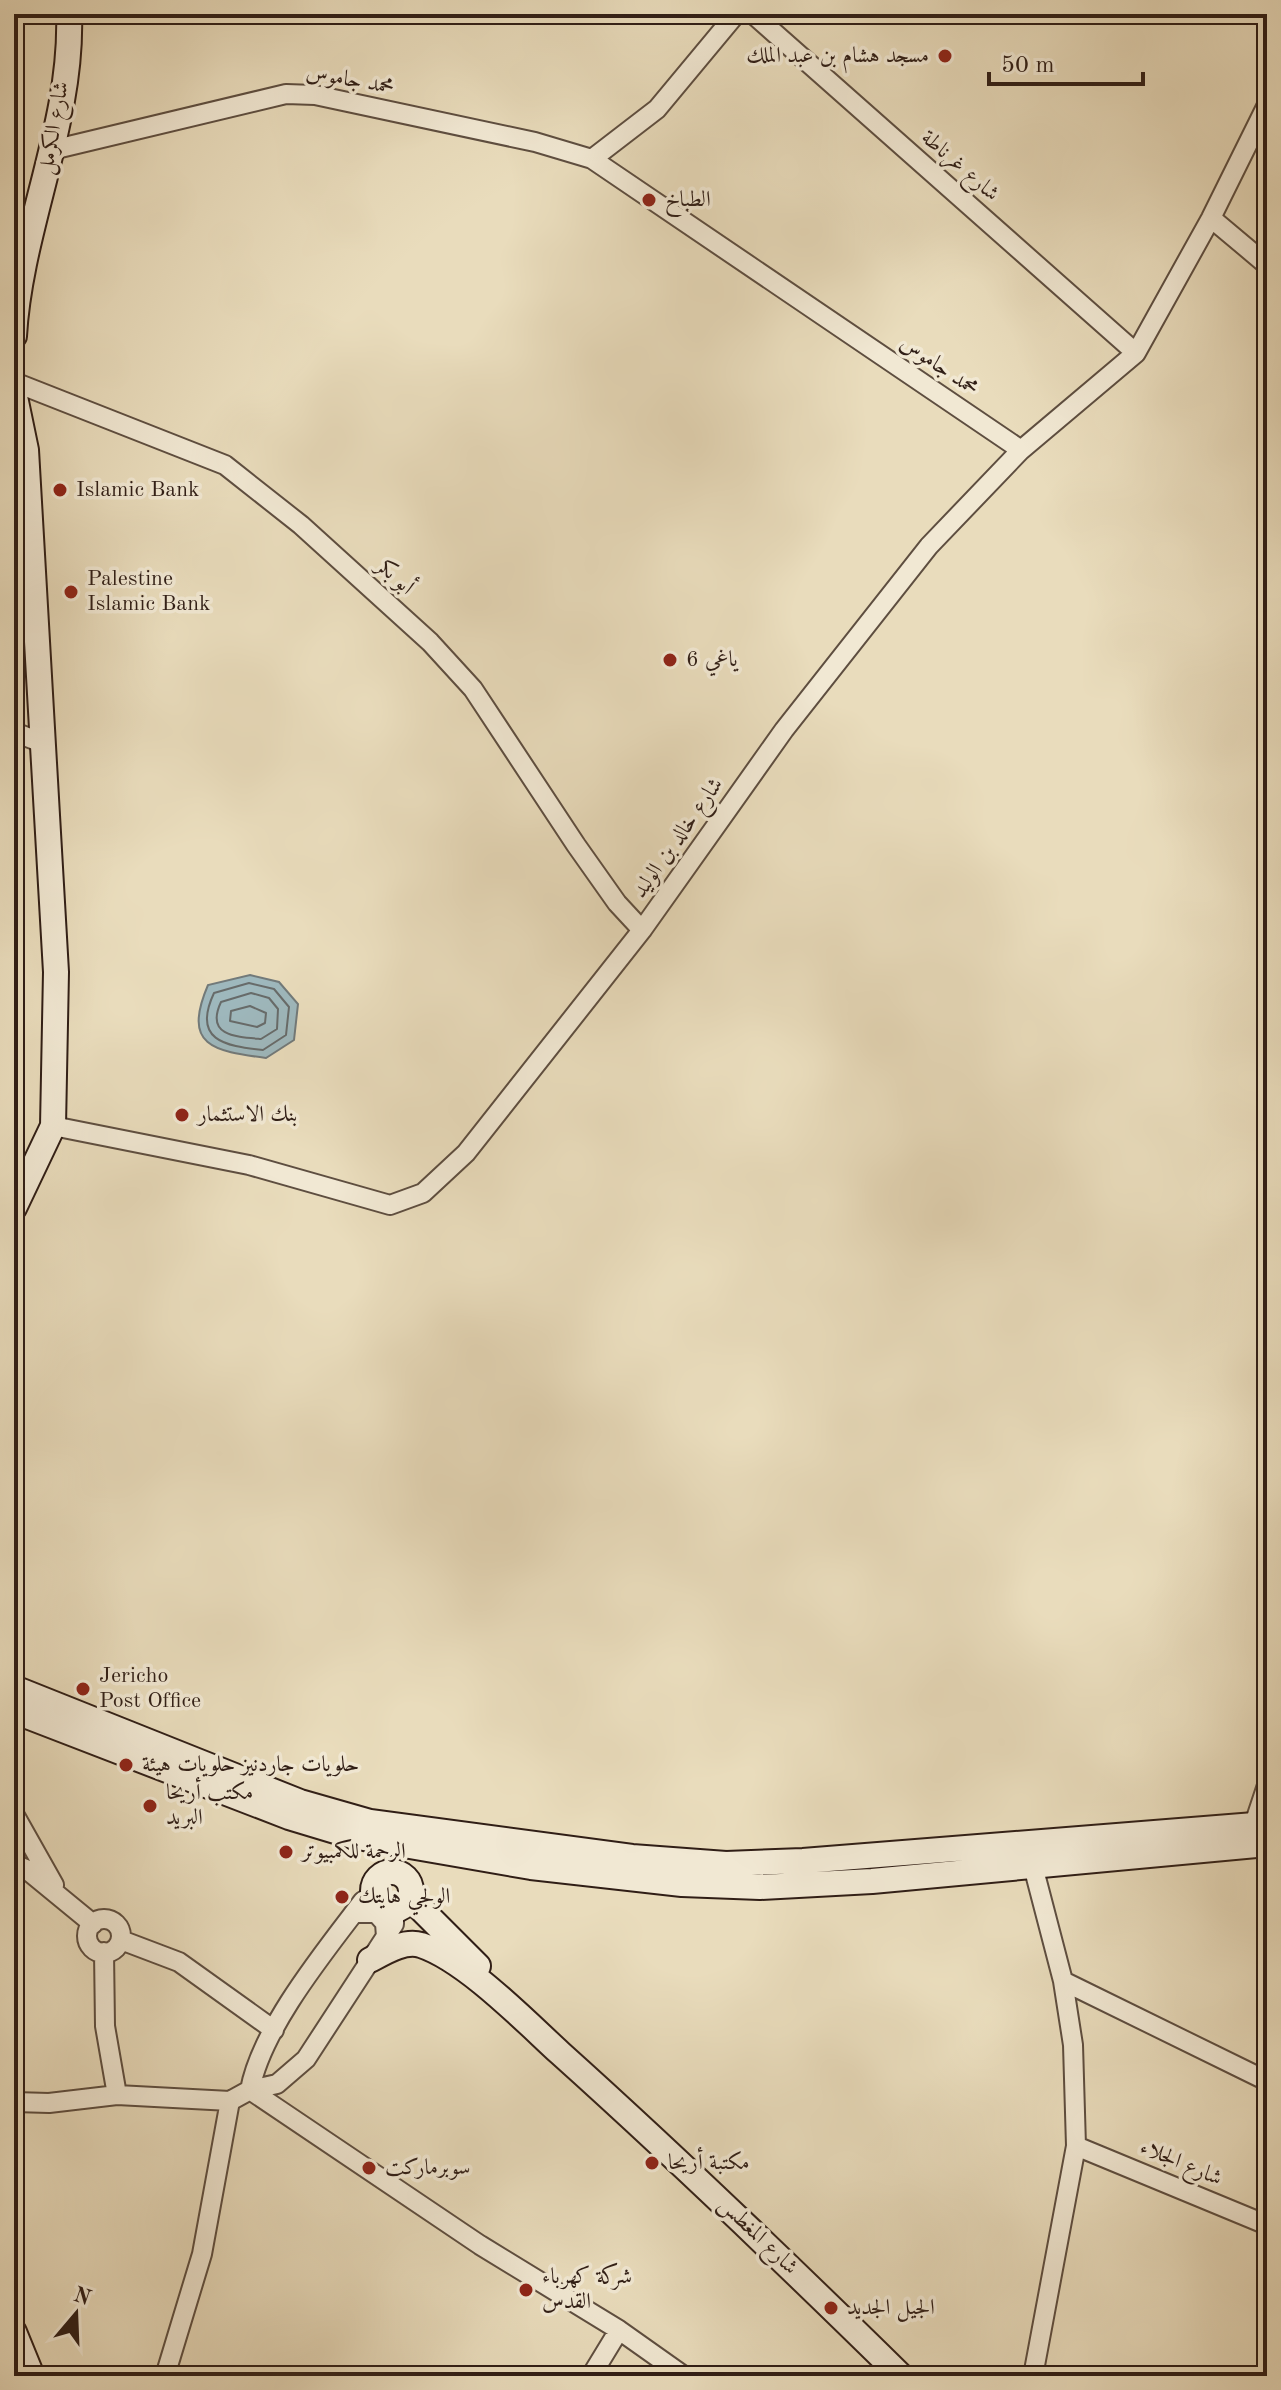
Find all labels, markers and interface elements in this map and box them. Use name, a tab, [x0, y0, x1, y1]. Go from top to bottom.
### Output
scale bar	[989, 36, 1143, 86]
place label: مسجد هشام بن عبد الملك	[746, 45, 929, 74]
marker: مسجد هشام بن عبد الملك	[936, 47, 954, 65]
text: 50 m	[1001, 54, 1055, 78]
street label: محمد جاموس	[304, 61, 396, 100]
street label: شارع الكرمل	[34, 79, 79, 177]
street label: شارع غرناطة	[913, 126, 1003, 210]
place label: الطباخ	[665, 189, 711, 218]
marker: الطباخ	[640, 191, 658, 209]
street label: محمد جاموس	[895, 332, 982, 401]
place label: Islamic Bank	[76, 479, 200, 501]
marker: Islamic Bank	[51, 481, 69, 499]
street label: أبو بكر	[370, 549, 423, 600]
place label: Palestine Islamic Bank	[87, 568, 211, 615]
marker: Palestine Islamic Bank	[62, 583, 80, 601]
place label: ياغي 6	[686, 649, 740, 677]
marker: ياغي 6	[661, 651, 679, 669]
street label: شارع خالد بن الوليد	[629, 774, 732, 906]
place label: بنك الاستثمار	[196, 1104, 298, 1127]
marker: بنك الاستثمار	[173, 1106, 191, 1124]
place label: Jericho Post Office	[99, 1665, 201, 1712]
marker: Jericho Post Office	[74, 1680, 92, 1698]
place label: حلويات جاردنيز حلويات هيئة	[142, 1754, 359, 1777]
marker: حلويات جاردنيز حلويات هيئة	[117, 1756, 135, 1774]
place label: مكتب أريحا البريد	[166, 1776, 253, 1830]
marker: مكتب أريحا البريد	[141, 1797, 159, 1815]
place label: الرحمة للكمبيوتر	[300, 1839, 406, 1864]
marker: الرحمة للكمبيوتر	[277, 1843, 295, 1861]
place label: الولجي هايتك	[358, 1886, 450, 1916]
marker: الولجي هايتك	[333, 1888, 351, 1906]
street label: شارع الجلاء	[1135, 2136, 1225, 2196]
place label: مكتبة أريحا	[668, 2146, 750, 2175]
marker: مكتبة أريحا	[643, 2154, 661, 2172]
place label: سوبرماركت	[385, 2157, 470, 2180]
marker: سوبرماركت	[360, 2159, 378, 2177]
street label: شارع المغطس	[710, 2193, 802, 2283]
place label: شركة كهرباء القدس	[542, 2262, 632, 2313]
north arrow	[36, 2274, 116, 2354]
marker: شركة كهرباء القدس	[517, 2281, 535, 2299]
text: N	[70, 2284, 94, 2310]
place label: الجيل الجديد	[847, 2297, 935, 2322]
marker: الجيل الجديد	[822, 2299, 840, 2317]

